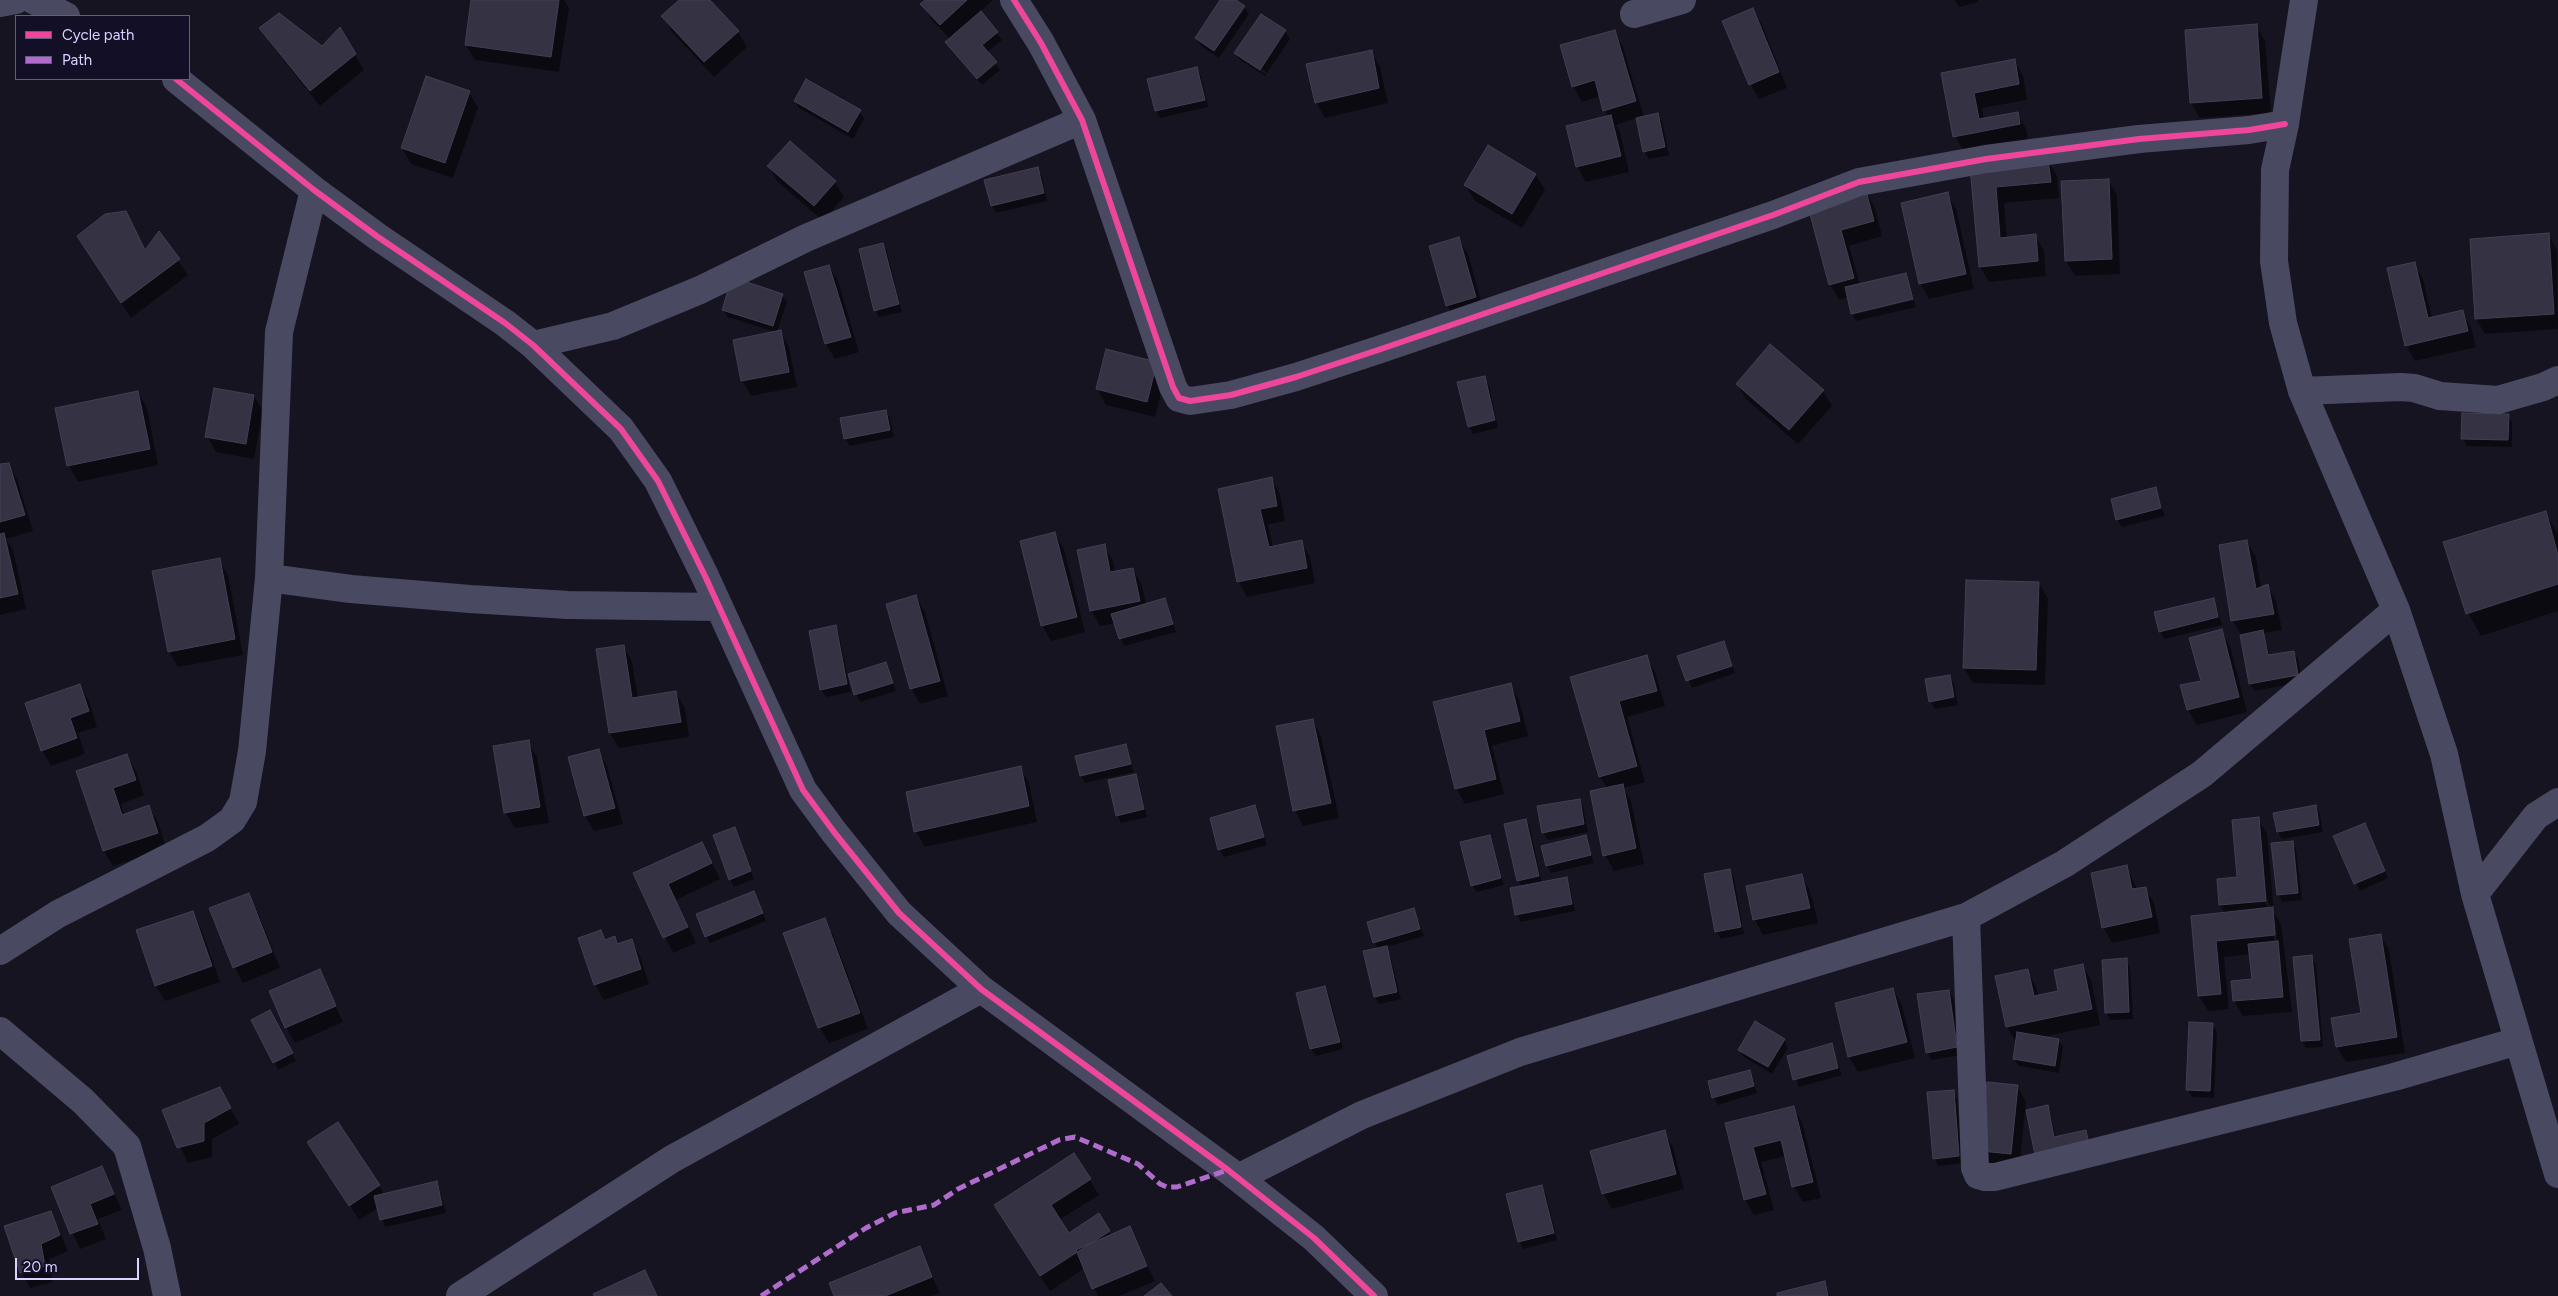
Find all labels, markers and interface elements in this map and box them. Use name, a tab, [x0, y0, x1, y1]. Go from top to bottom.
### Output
legend	[15, 15, 190, 80]
text: Cycle path	[62, 26, 134, 44]
text: Path	[62, 51, 92, 69]
scale bar	[18, 1248, 141, 1280]
text: 20 m	[23, 1258, 57, 1276]

